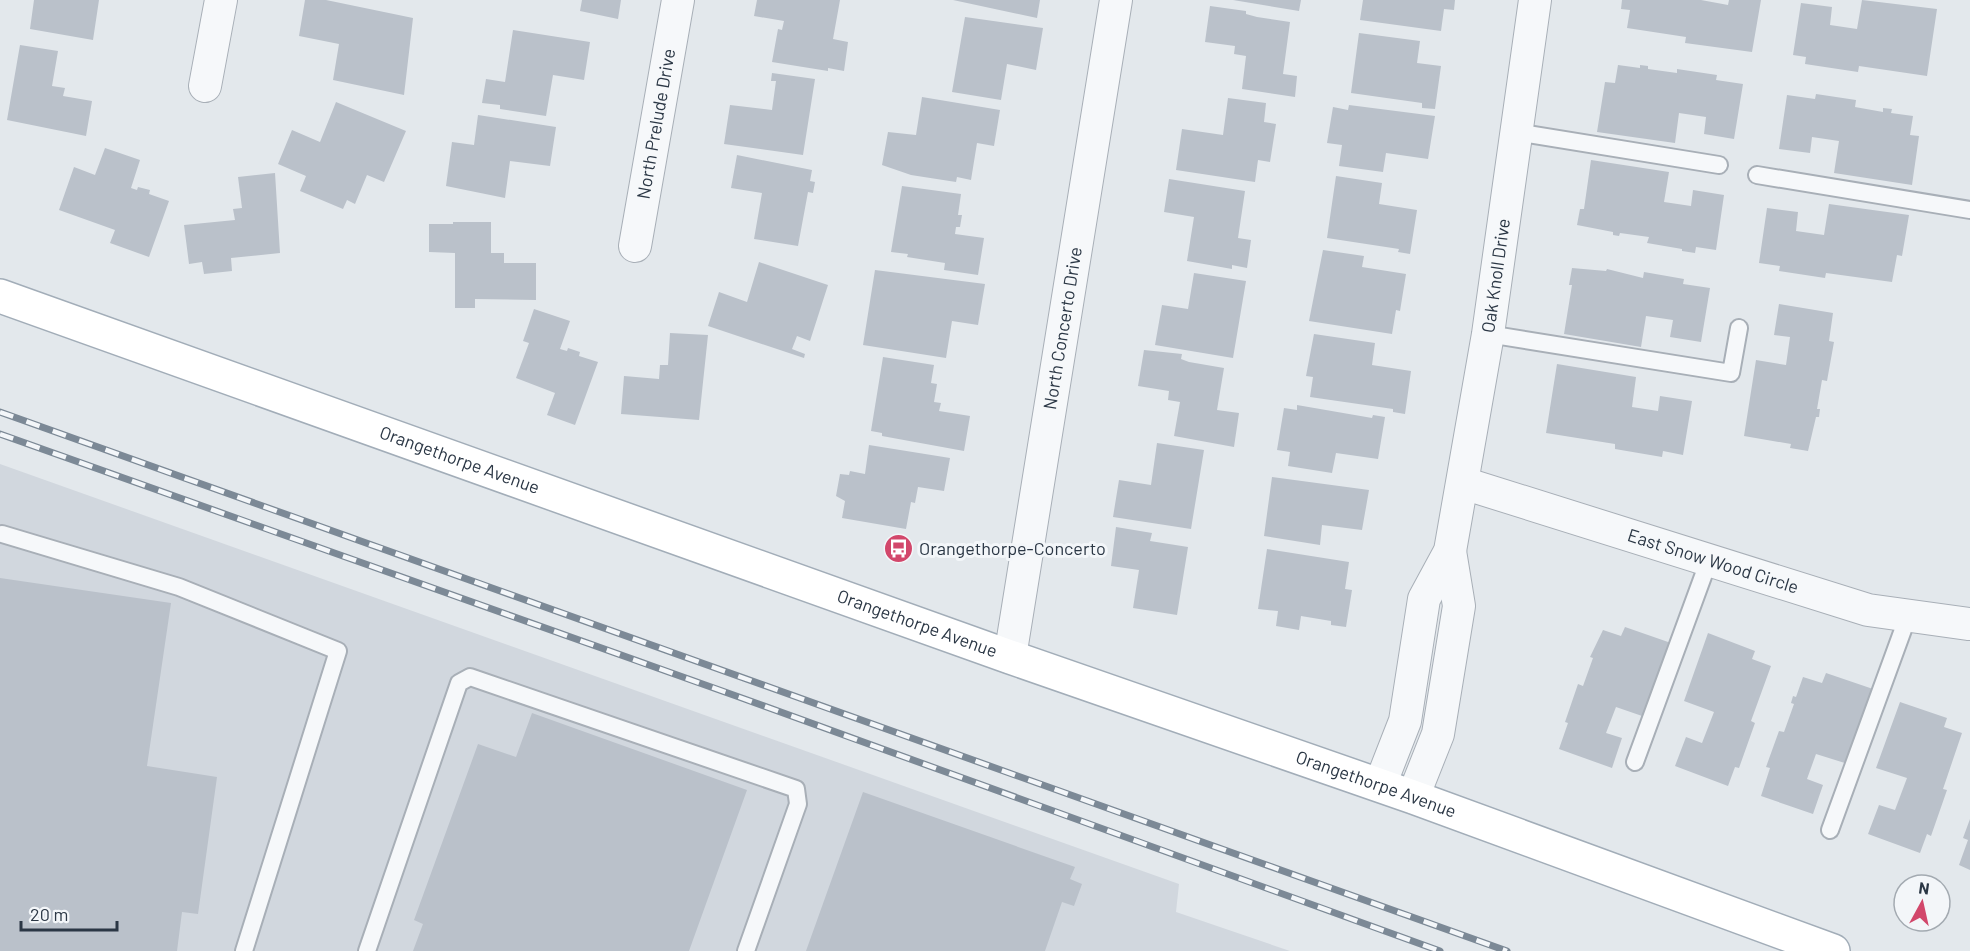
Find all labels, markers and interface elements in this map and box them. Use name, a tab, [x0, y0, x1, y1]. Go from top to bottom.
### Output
street label: North Prelude Drive	[631, 47, 679, 201]
street label: Oak Knoll Drive	[1476, 217, 1514, 334]
street label: North Concerto Drive	[1038, 245, 1086, 411]
street label: Orangethorpe Avenue	[377, 421, 543, 498]
street label: East Snow Wood Circle	[1625, 523, 1802, 598]
bus stop icon: Orangethorpe-Concerto	[882, 533, 914, 565]
place label: Orangethorpe-Concerto	[919, 537, 1106, 559]
street label: Orangethorpe Avenue	[834, 584, 1001, 662]
street label: Orangethorpe Avenue	[1293, 745, 1459, 822]
north arrow	[1892, 873, 1952, 933]
text: N	[1918, 878, 1931, 898]
scale bar	[21, 894, 117, 932]
text: 20 m	[30, 903, 68, 925]

